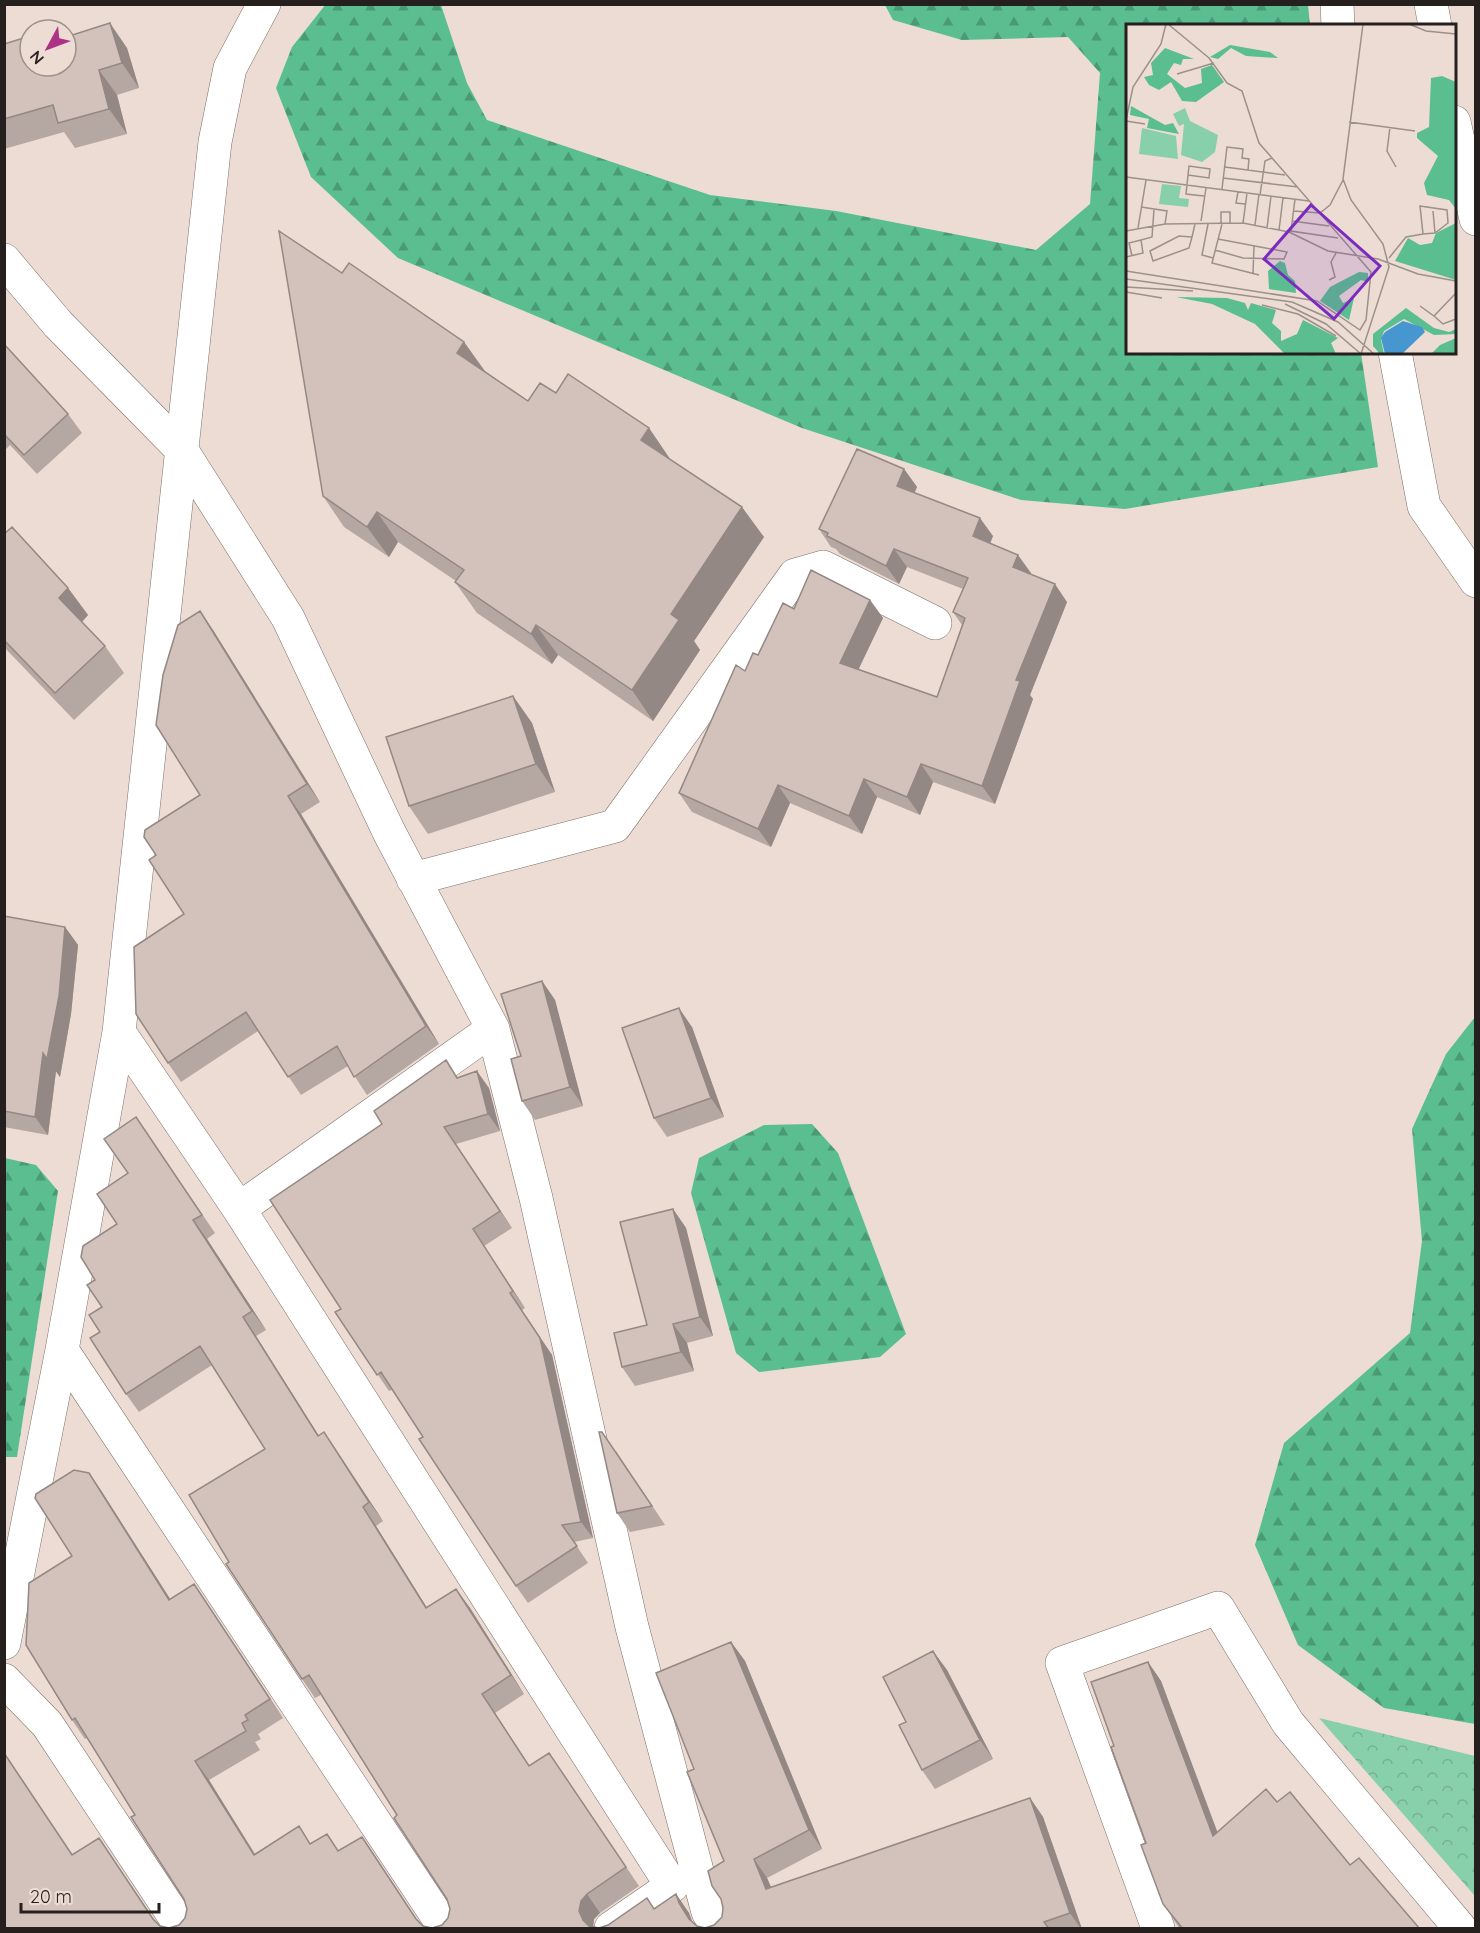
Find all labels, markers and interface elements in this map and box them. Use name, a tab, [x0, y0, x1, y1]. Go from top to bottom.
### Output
north arrow	[18, 18, 78, 78]
inset map	[1126, 24, 1456, 354]
text: N	[25, 47, 48, 69]
scale bar	[21, 1876, 159, 1914]
text: 20 m	[30, 1885, 72, 1908]

